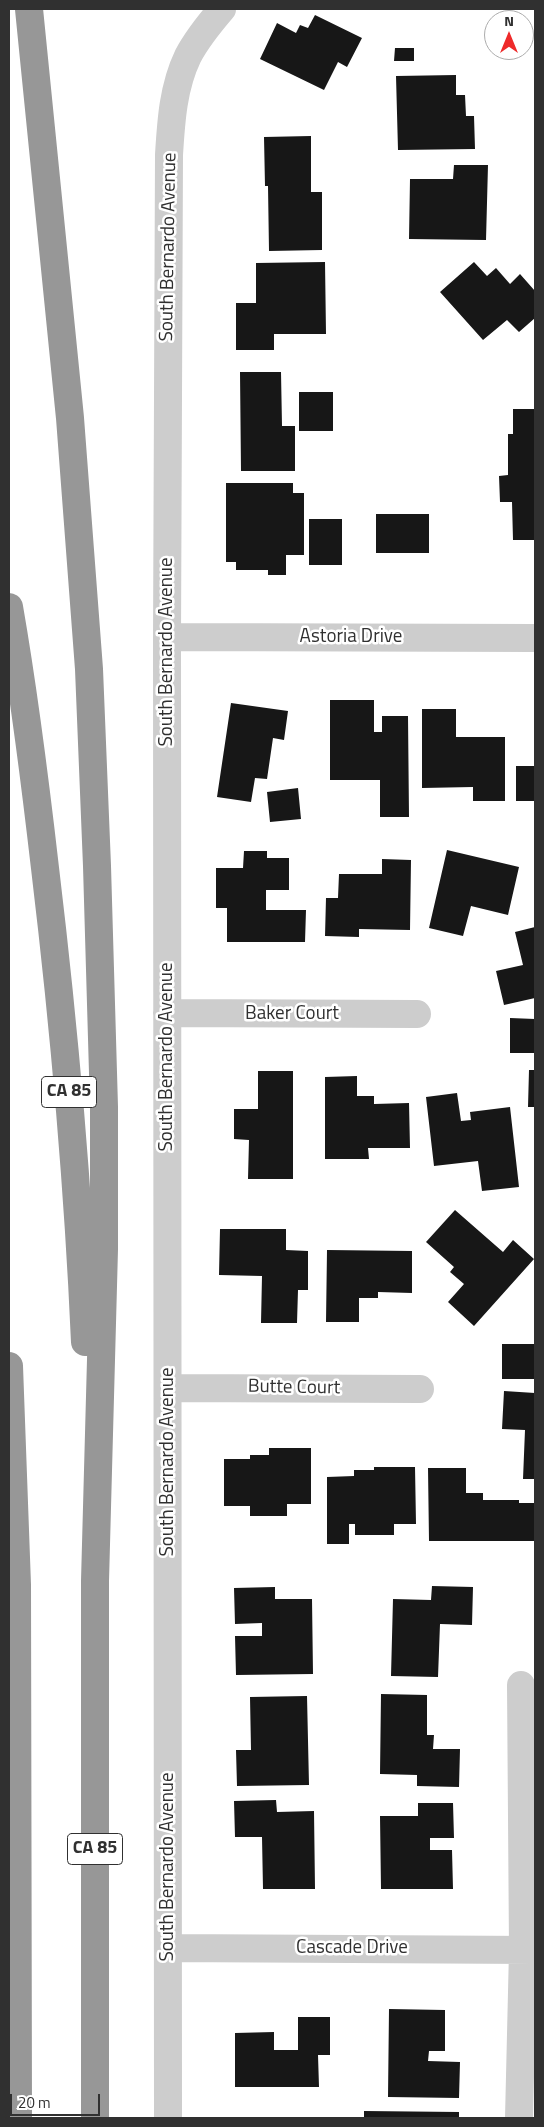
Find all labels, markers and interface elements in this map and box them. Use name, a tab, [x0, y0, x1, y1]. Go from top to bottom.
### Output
north arrow	[484, 10, 534, 60]
text: N	[504, 10, 514, 31]
street label: South Bernardo Avenue	[156, 152, 182, 342]
street label: South Bernardo Avenue	[156, 557, 178, 747]
street label: Astoria Drive	[300, 626, 402, 648]
street label: South Bernardo Avenue	[156, 962, 178, 1152]
street label: Baker Court	[245, 1003, 339, 1025]
road number: CA 85	[42, 1076, 96, 1108]
street label: South Bernardo Avenue	[157, 1367, 179, 1557]
street label: Butte Court	[248, 1376, 340, 1400]
street label: South Bernardo Avenue	[157, 1772, 179, 1962]
road number: CA 85	[68, 1834, 122, 1865]
street label: Cascade Drive	[296, 1937, 408, 1959]
scale bar	[12, 2084, 102, 2116]
text: 20 m	[18, 2091, 51, 2114]

